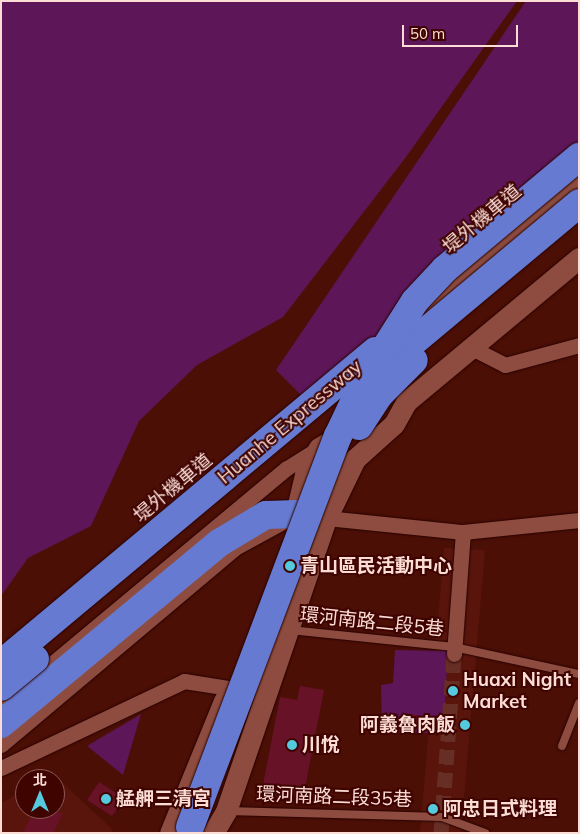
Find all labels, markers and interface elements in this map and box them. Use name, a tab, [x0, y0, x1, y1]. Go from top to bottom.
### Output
scale bar	[405, 15, 521, 47]
text: 50 m	[410, 24, 445, 43]
street label: 堤外機車道	[438, 180, 526, 258]
street label: Huanhe Expressway	[213, 355, 367, 489]
street label: 堤外機車道	[129, 449, 217, 527]
place label: 青山區民活動中心	[300, 555, 452, 577]
marker: 青山區民活動中心	[284, 560, 296, 572]
street label: 環河南路二段5巷	[299, 603, 445, 641]
place label: Huaxi Night Market	[463, 669, 571, 713]
marker: Huaxi Night Market	[447, 685, 459, 697]
place label: 阿義魯肉飯	[360, 714, 455, 736]
marker: 阿義魯肉飯	[459, 719, 471, 731]
place label: 川悅	[302, 734, 340, 756]
marker: 川悅	[286, 739, 298, 751]
north arrow	[15, 769, 65, 819]
text: 北	[33, 771, 47, 789]
street label: 環河南路二段35巷	[256, 783, 412, 811]
place label: 艋舺三清宮	[116, 788, 211, 810]
marker: 艋舺三清宮	[100, 793, 112, 805]
place label: 阿忠日式料理	[443, 798, 557, 820]
marker: 阿忠日式料理	[427, 803, 439, 815]

